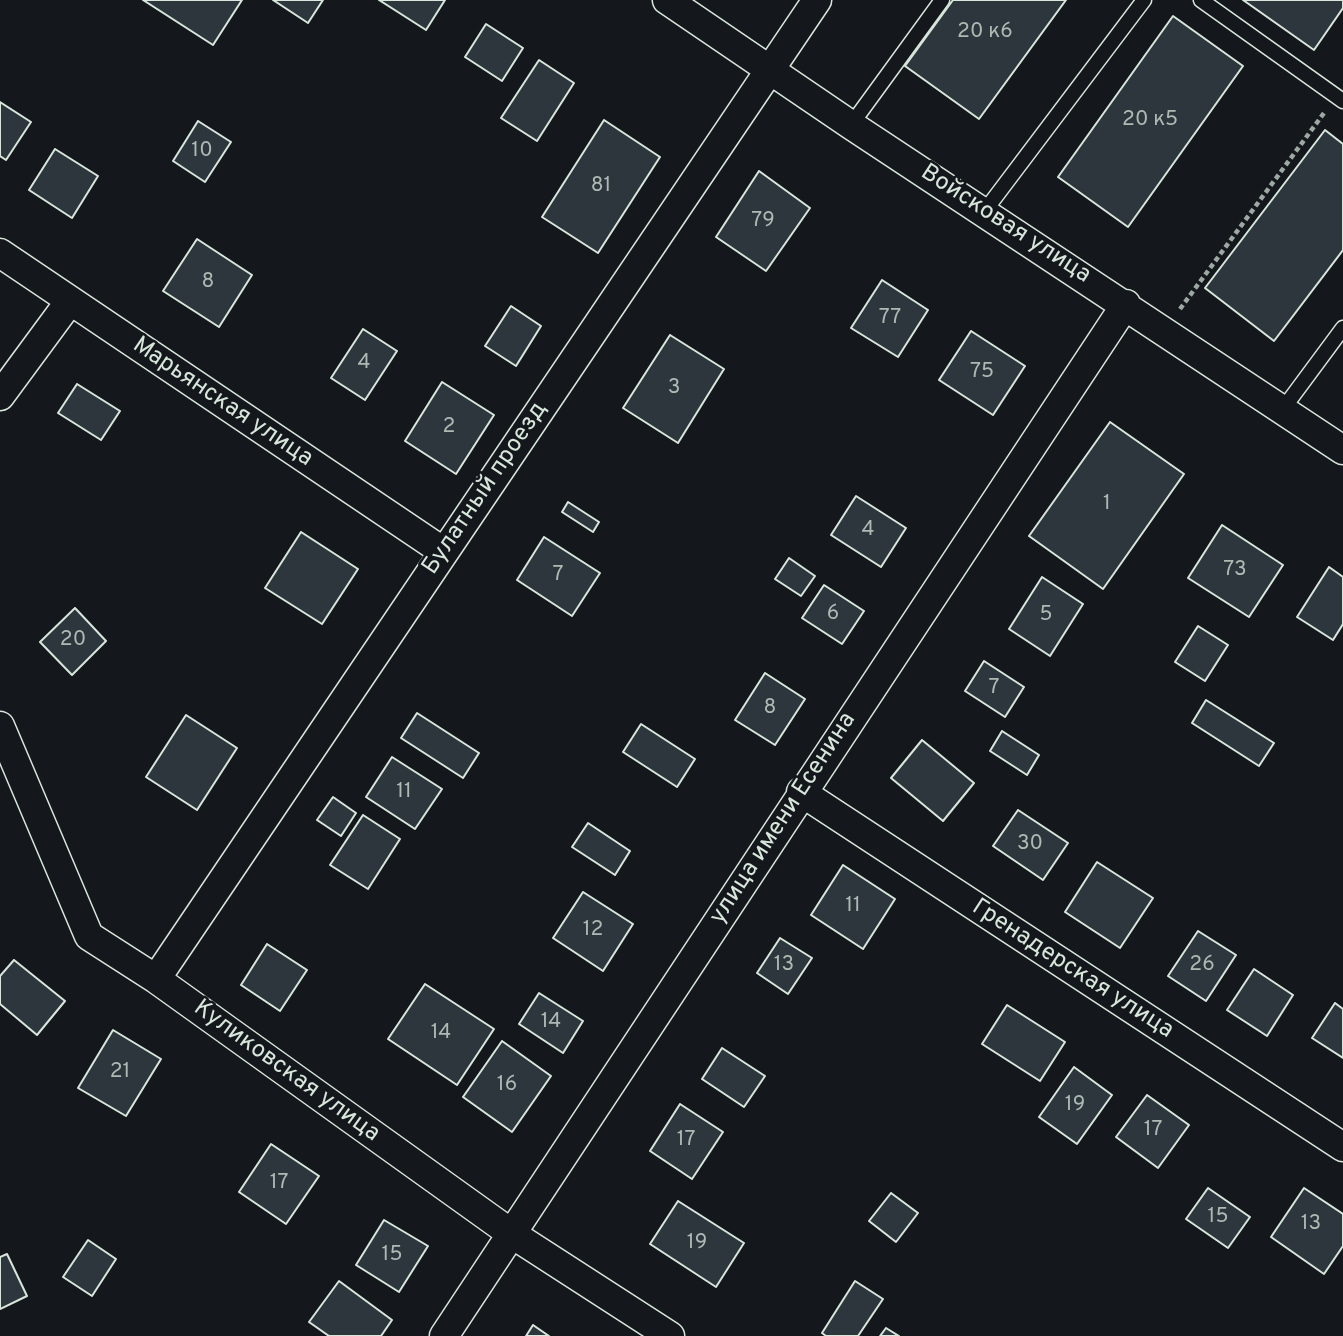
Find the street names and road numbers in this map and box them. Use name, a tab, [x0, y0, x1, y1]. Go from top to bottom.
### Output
street label: Войсковая улица	[914, 159, 1096, 291]
street label: Марьянская улица	[126, 332, 318, 474]
street label: Булатный проезд	[417, 397, 555, 581]
street label: улица имени Есенина	[705, 708, 863, 930]
street label: Гренадерская улица	[966, 894, 1178, 1046]
street label: Куликовская улица	[187, 995, 385, 1149]

